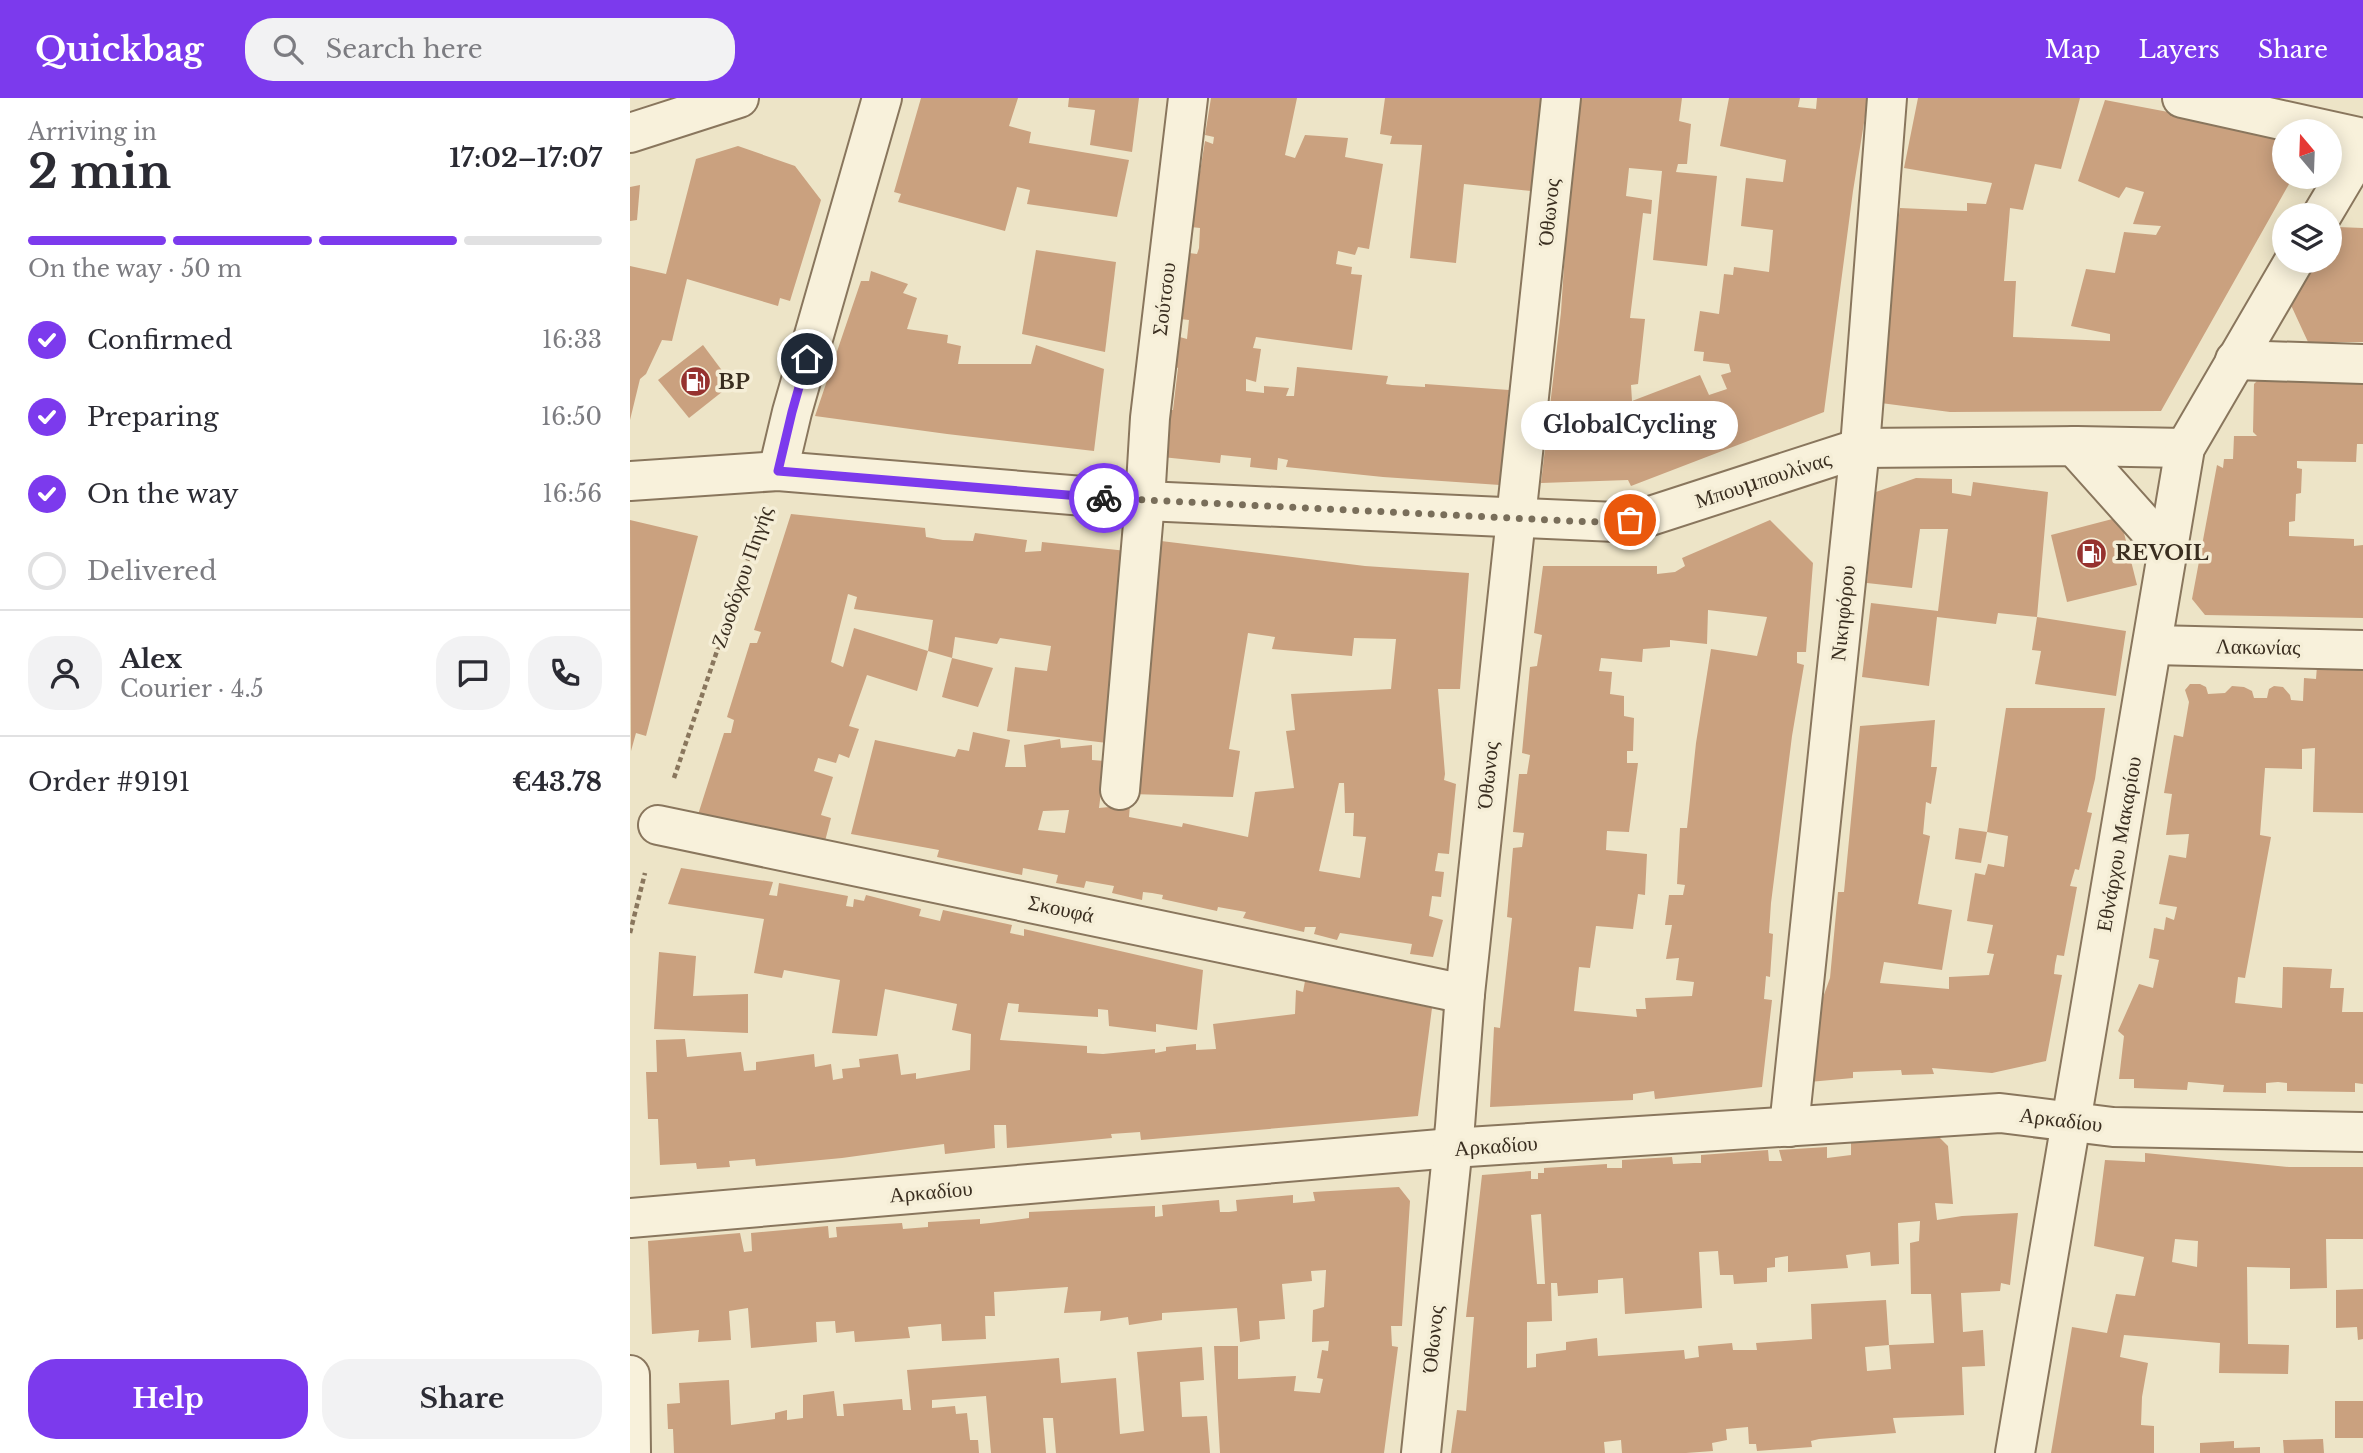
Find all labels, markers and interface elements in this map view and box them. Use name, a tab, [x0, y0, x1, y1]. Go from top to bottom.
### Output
search box	[245, 18, 735, 81]
text: Quickbag	[35, 29, 203, 70]
icon: search	[269, 30, 307, 68]
text: Search here	[325, 33, 483, 65]
text: Map	[2045, 35, 2101, 64]
text: Layers	[2139, 35, 2220, 64]
text: Share	[2258, 35, 2328, 64]
text: Arriving in	[28, 118, 157, 146]
north arrow	[2272, 119, 2342, 189]
map controls	[2272, 119, 2342, 273]
text: 17:02–17:07	[449, 142, 602, 174]
text: 2 min	[28, 143, 171, 200]
street label: Όθωνος	[1532, 176, 1566, 248]
button: layers	[2272, 203, 2342, 273]
text: On the way · 50 m	[28, 255, 242, 283]
street label: Σούτσου	[1147, 261, 1181, 337]
icon: check	[28, 321, 66, 359]
text: Confirmed	[87, 324, 232, 356]
text: 16:33	[542, 326, 602, 354]
pin	[777, 329, 837, 389]
icon: home	[788, 340, 826, 378]
fuel station icon: BP	[678, 365, 712, 399]
place label: BP	[718, 369, 750, 395]
icon: check	[28, 398, 66, 436]
text: Preparing	[87, 401, 219, 433]
callout: GlobalCycling	[1522, 401, 1738, 450]
text: 16:50	[541, 403, 602, 431]
text: GlobalCycling	[1543, 411, 1716, 439]
street label: Μπουμπουλίνας	[1692, 446, 1835, 514]
courier	[1069, 463, 1139, 533]
icon: check	[28, 475, 66, 513]
text: On the way	[87, 478, 239, 510]
icon: bike	[1085, 479, 1123, 517]
text: 16:56	[543, 480, 602, 508]
pin	[1600, 490, 1660, 550]
icon: bag	[1611, 501, 1649, 539]
street label: Ζωοδόχου Πηγής	[706, 502, 779, 651]
fuel station icon: REVOIL	[2075, 536, 2109, 570]
place label: REVOIL	[2115, 540, 2209, 566]
text: Delivered	[87, 555, 217, 587]
street label: Νικηφόρου	[1825, 564, 1861, 662]
street label: Λακωνίας	[2215, 633, 2301, 661]
button: person	[28, 636, 102, 710]
button: chat	[436, 636, 510, 710]
button: phone	[528, 636, 602, 710]
text: Alex	[120, 643, 182, 675]
text: Courier · 4.5	[120, 675, 264, 703]
street label: Όθωνος	[1471, 739, 1505, 811]
street label: Εθνάρχου Μακαρίου	[2091, 754, 2147, 934]
text: Order #9191	[28, 766, 190, 798]
text: €43.78	[512, 766, 602, 798]
street label: Σκουφά	[1026, 889, 1096, 929]
street label: Αρκαδίου	[2018, 1102, 2104, 1138]
street label: Αρκαδίου	[1453, 1130, 1539, 1162]
street label: Αρκαδίου	[888, 1175, 974, 1209]
street label: Όθωνος	[1416, 1303, 1450, 1375]
button: Help	[28, 1359, 308, 1439]
button: Share	[322, 1359, 602, 1439]

